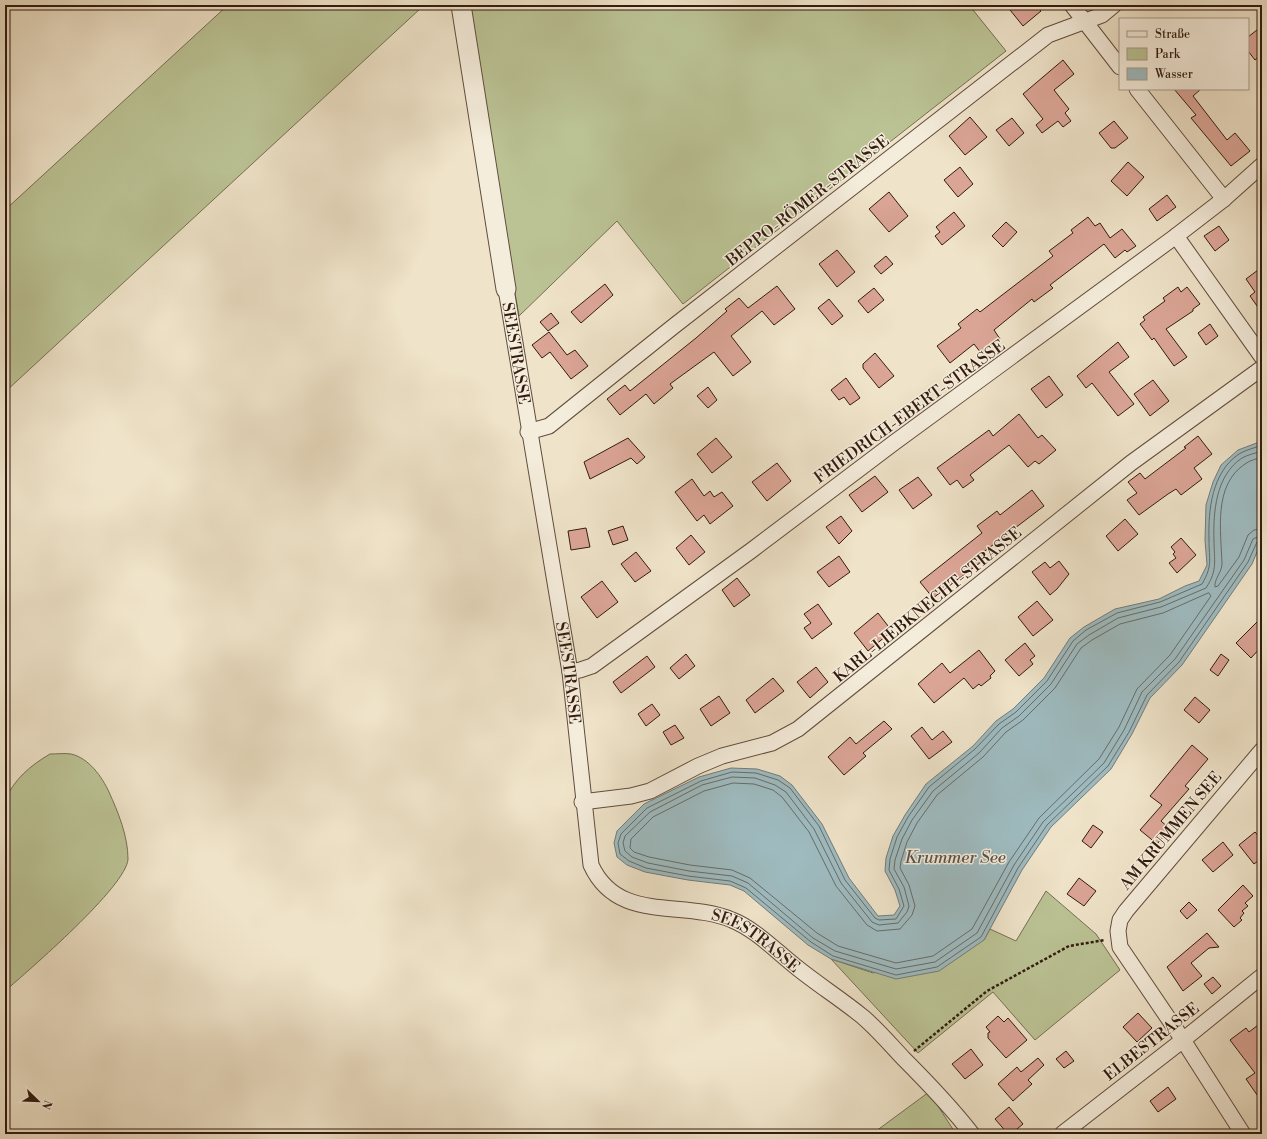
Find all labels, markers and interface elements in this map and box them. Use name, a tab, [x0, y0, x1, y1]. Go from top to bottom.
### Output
legend	[1119, 18, 1249, 90]
text: Straße	[1155, 27, 1190, 42]
text: Park	[1155, 47, 1181, 62]
text: Wasser	[1154, 67, 1193, 82]
street label: BEPPO-RÖMER-STRASSE	[720, 129, 893, 271]
street label: SEESTRASSE	[497, 301, 534, 406]
street label: FRIEDRICH-EBERT-STRASSE	[810, 336, 1009, 488]
street label: KARL-LIEBKNECHT-STRASSE	[829, 523, 1026, 687]
street label: SEESTRASSE	[551, 620, 585, 725]
street label: AM KRUMMEN SEE	[1115, 767, 1226, 895]
water label: Krummer See	[904, 847, 1006, 869]
street label: SEESTRASSE	[709, 905, 804, 977]
street label: ELBESTRASSE	[1100, 998, 1203, 1085]
north arrow	[18, 1081, 58, 1121]
text: N	[38, 1098, 54, 1112]

